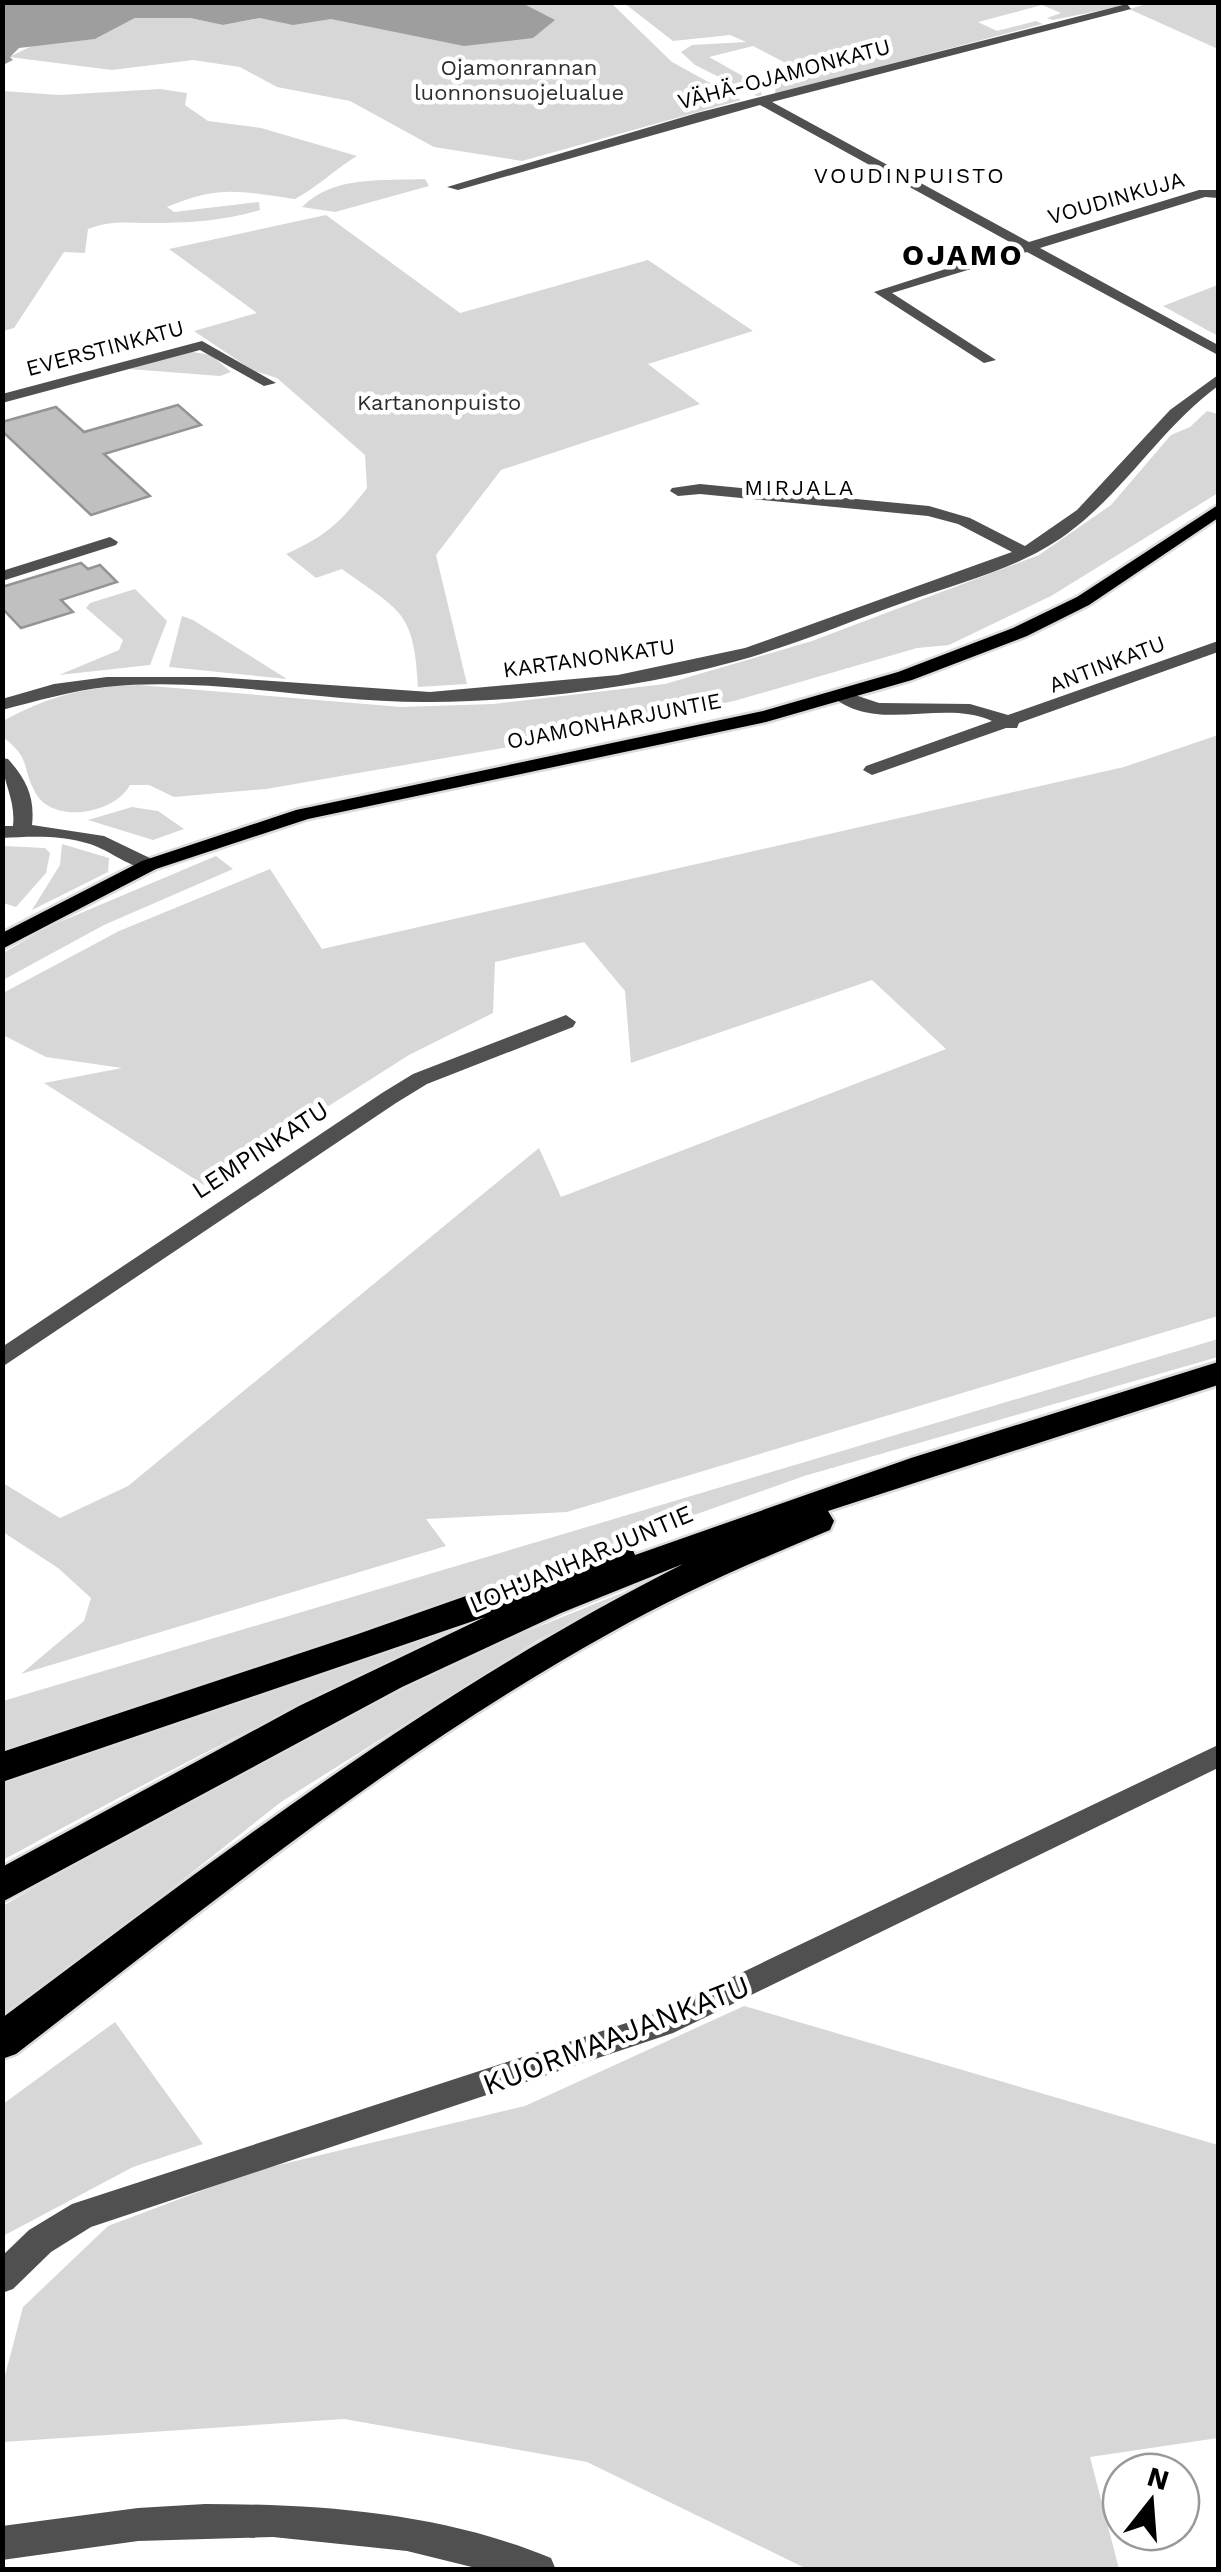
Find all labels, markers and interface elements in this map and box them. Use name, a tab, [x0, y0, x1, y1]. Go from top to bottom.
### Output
street label: VÄHÄ-OJAMONKATU	[675, 34, 893, 114]
park label: Ojamonrannan luonnonsuojelualue	[414, 55, 624, 105]
district label: VOUDINPUISTO	[814, 163, 1006, 188]
street label: VOUDINKUJA	[1045, 167, 1187, 229]
district label: OJAMO	[902, 237, 1024, 272]
street label: EVERSTINKATU	[23, 315, 187, 381]
park label: Kartanonpuisto	[357, 390, 521, 415]
district label: MIRJALA	[744, 475, 856, 500]
street label: ANTINKATU	[1045, 630, 1169, 698]
street label: KARTANONKATU	[501, 634, 677, 682]
street label: OJAMONHARJUNTIE	[505, 688, 723, 754]
street label: LEMPINKATU	[186, 1095, 334, 1205]
street label: LOHJANHARJUNTIE	[465, 1499, 697, 1619]
street label: KUORMAAJANKATU	[478, 1968, 754, 2102]
north arrow	[1101, 2452, 1201, 2552]
text: N	[1143, 2460, 1173, 2497]

